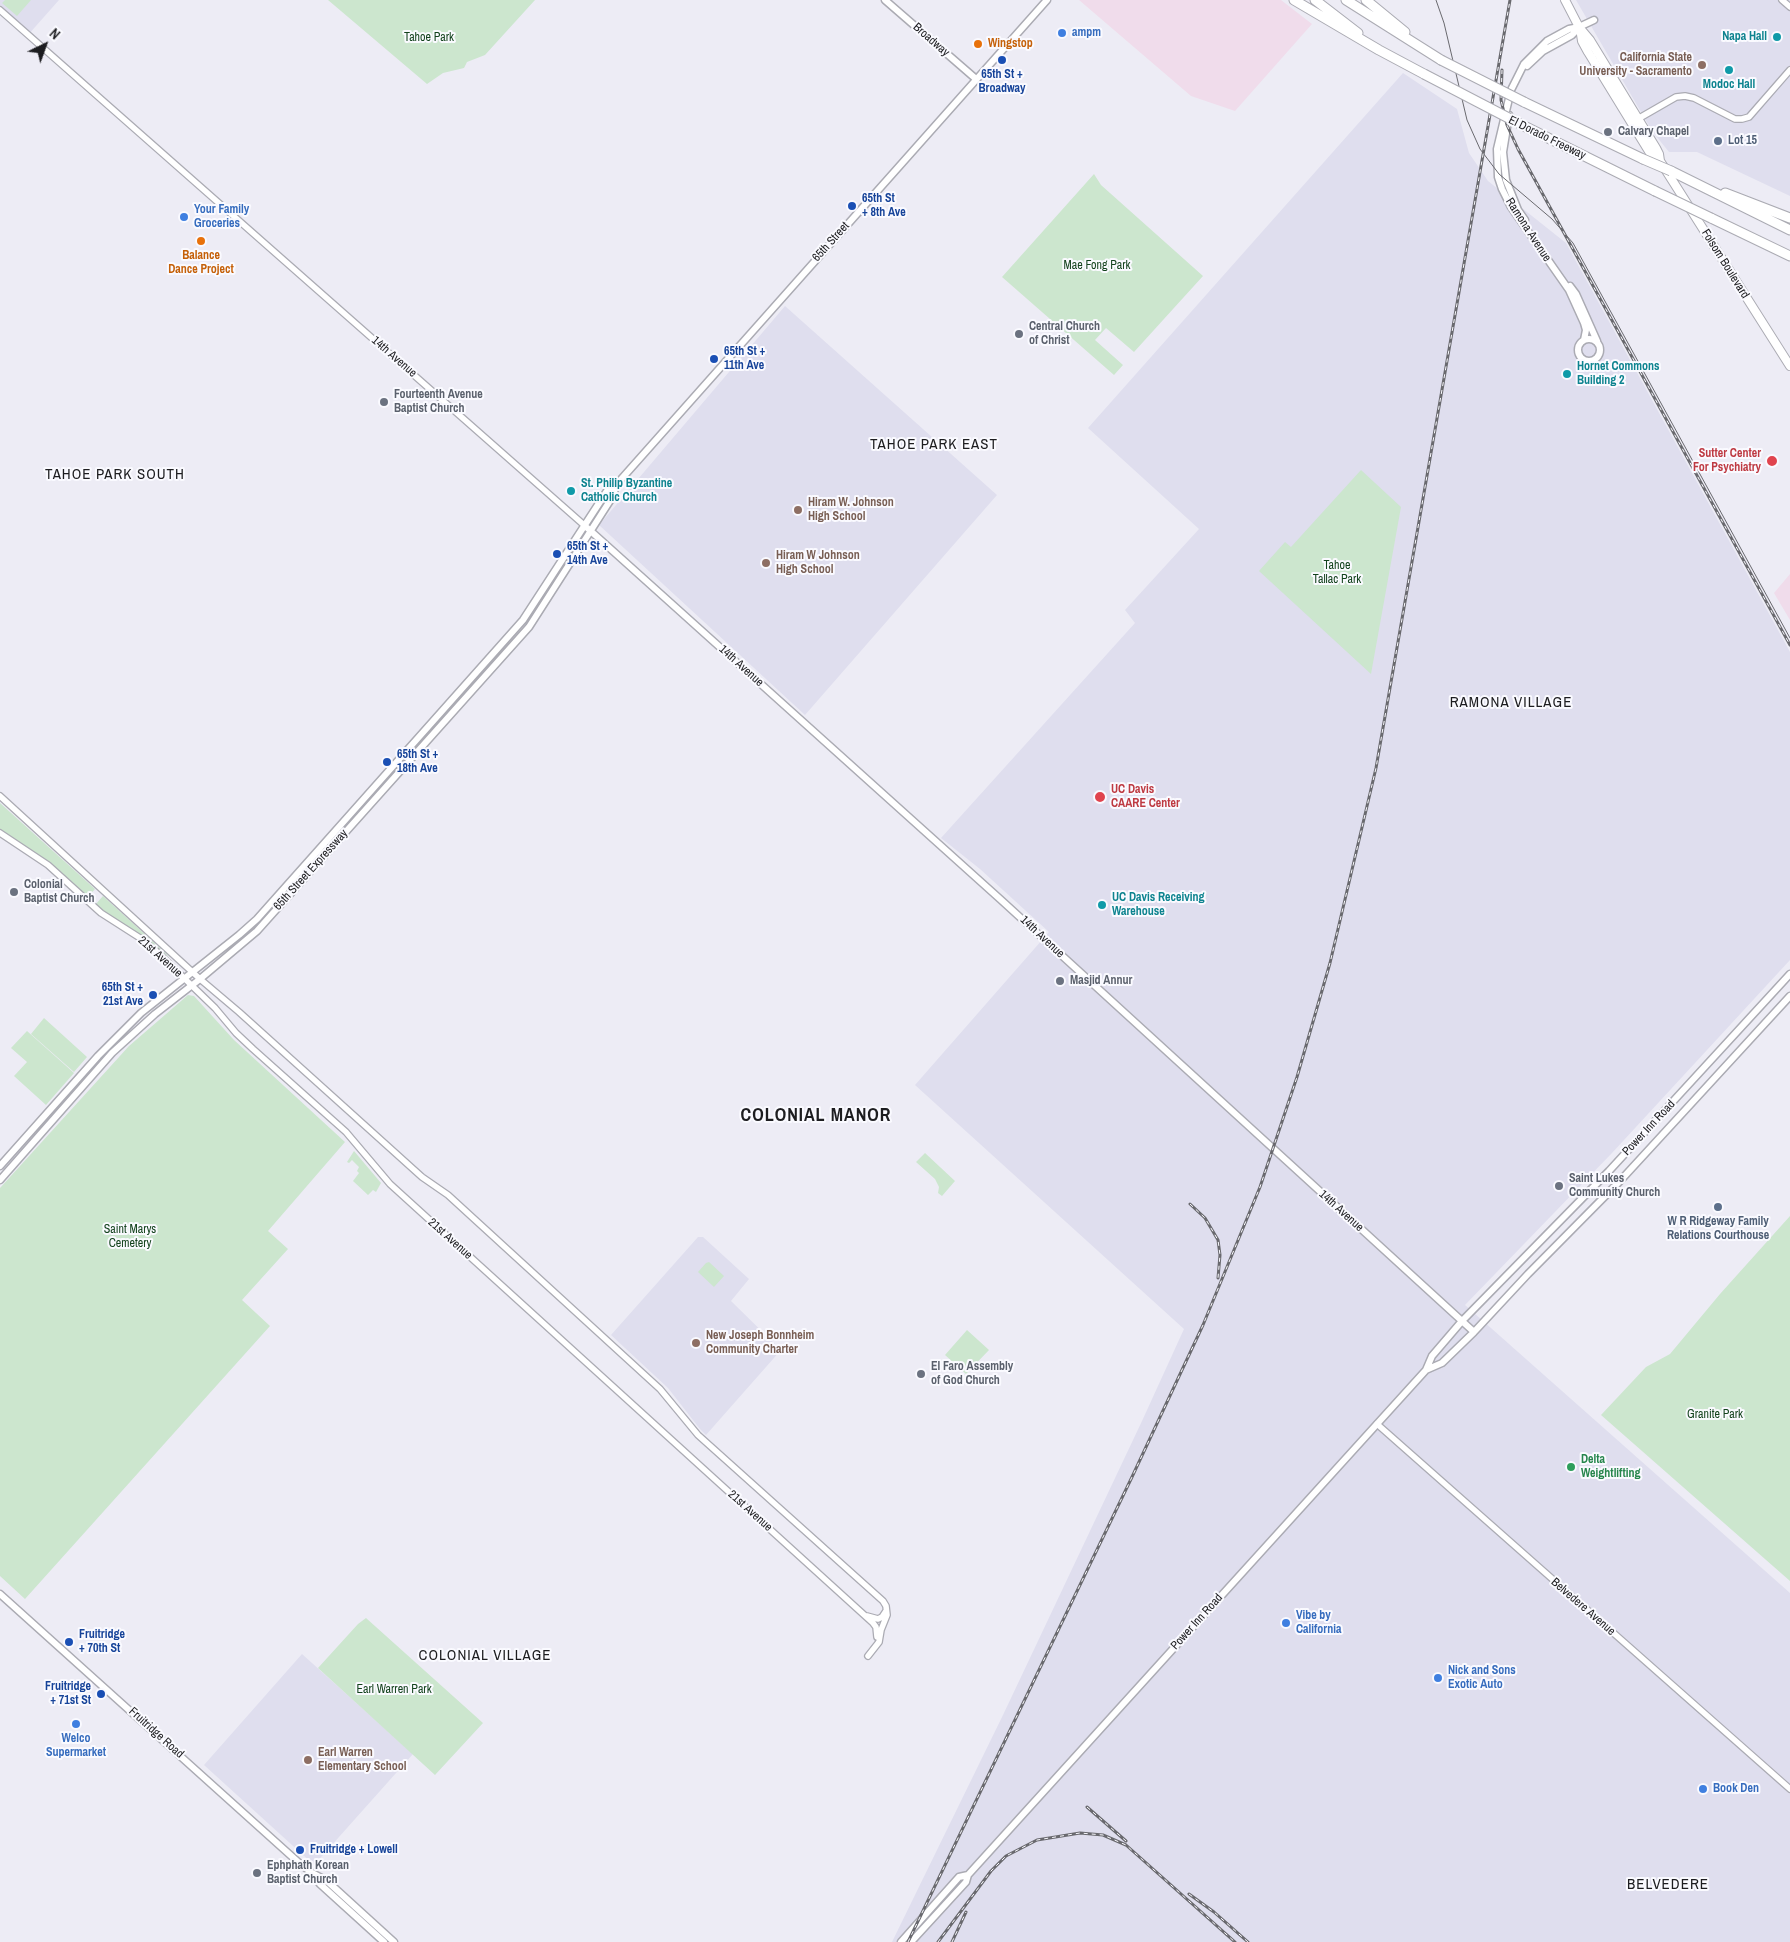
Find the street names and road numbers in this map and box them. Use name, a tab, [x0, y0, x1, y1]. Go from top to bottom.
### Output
street label: Broadway	[910, 20, 952, 60]
street label: El Dorado Freeway	[1506, 113, 1588, 163]
street label: Ramona Avenue	[1502, 195, 1554, 265]
street label: 65th Street	[810, 219, 852, 265]
street label: Folsom Boulevard	[1698, 227, 1752, 301]
street label: 14th Avenue	[368, 333, 420, 381]
street label: 14th Avenue	[716, 642, 766, 690]
street label: 65th Street Expressway	[271, 827, 351, 913]
street label: 14th Avenue	[1017, 913, 1067, 961]
street label: 21st Avenue	[135, 933, 185, 981]
street label: Power Inn Road	[1620, 1097, 1678, 1159]
street label: 14th Avenue	[1316, 1187, 1366, 1235]
street label: 21st Avenue	[425, 1215, 475, 1263]
street label: 21st Avenue	[725, 1487, 775, 1535]
street label: Belvedere Avenue	[1548, 1575, 1618, 1639]
street label: Power Inn Road	[1168, 1591, 1226, 1653]
street label: Fruitridge Road	[126, 1705, 186, 1761]

